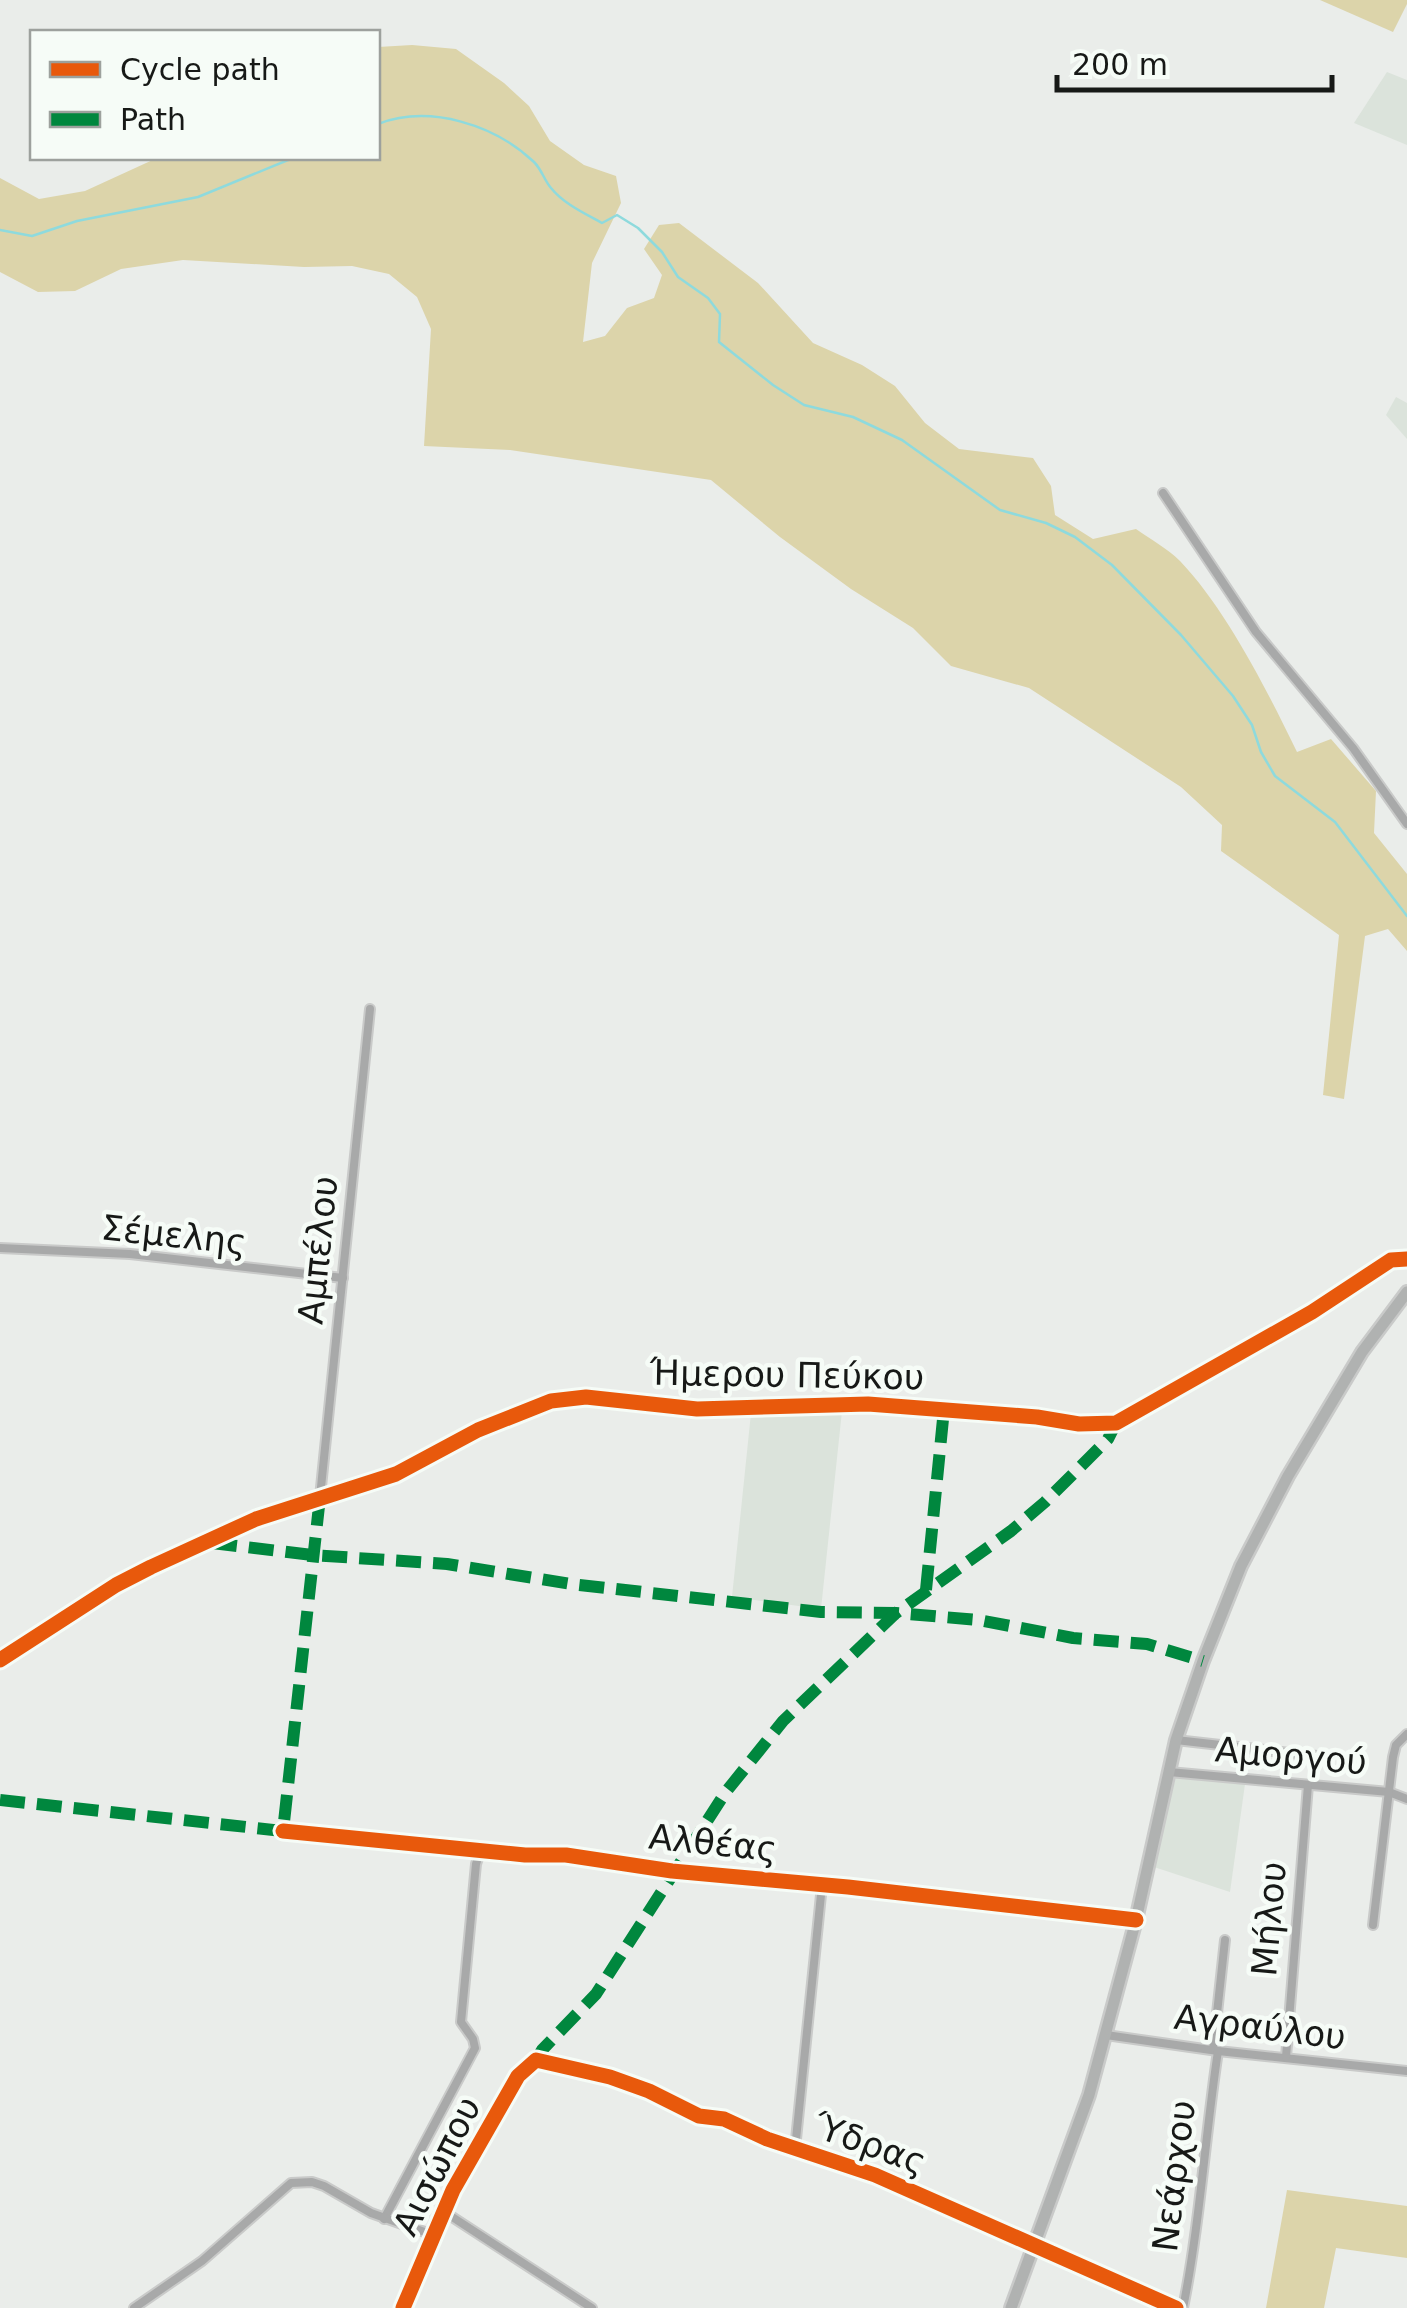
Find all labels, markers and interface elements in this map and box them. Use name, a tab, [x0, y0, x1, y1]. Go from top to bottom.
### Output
legend	[30, 30, 380, 160]
scale bar	[1057, 30, 1332, 92]
text: 200 m	[1072, 47, 1168, 82]
text: Cycle path	[120, 52, 280, 87]
text: Path	[120, 102, 186, 137]
street label: Αμπέλου	[290, 1174, 346, 1326]
street label: Σέμελης	[99, 1207, 249, 1263]
street label: Ήμερου Πεύκου	[648, 1353, 925, 1397]
street label: Αμοργού	[1213, 1729, 1369, 1783]
street label: Αλθέας	[647, 1816, 779, 1870]
street label: Μήλου	[1244, 1860, 1294, 1978]
street label: Αγραύλου	[1172, 1997, 1348, 2057]
street label: Αισώπου	[385, 2090, 489, 2242]
street label: Νεάρχου	[1145, 2098, 1203, 2254]
street label: Ύδρας	[808, 2105, 931, 2183]

